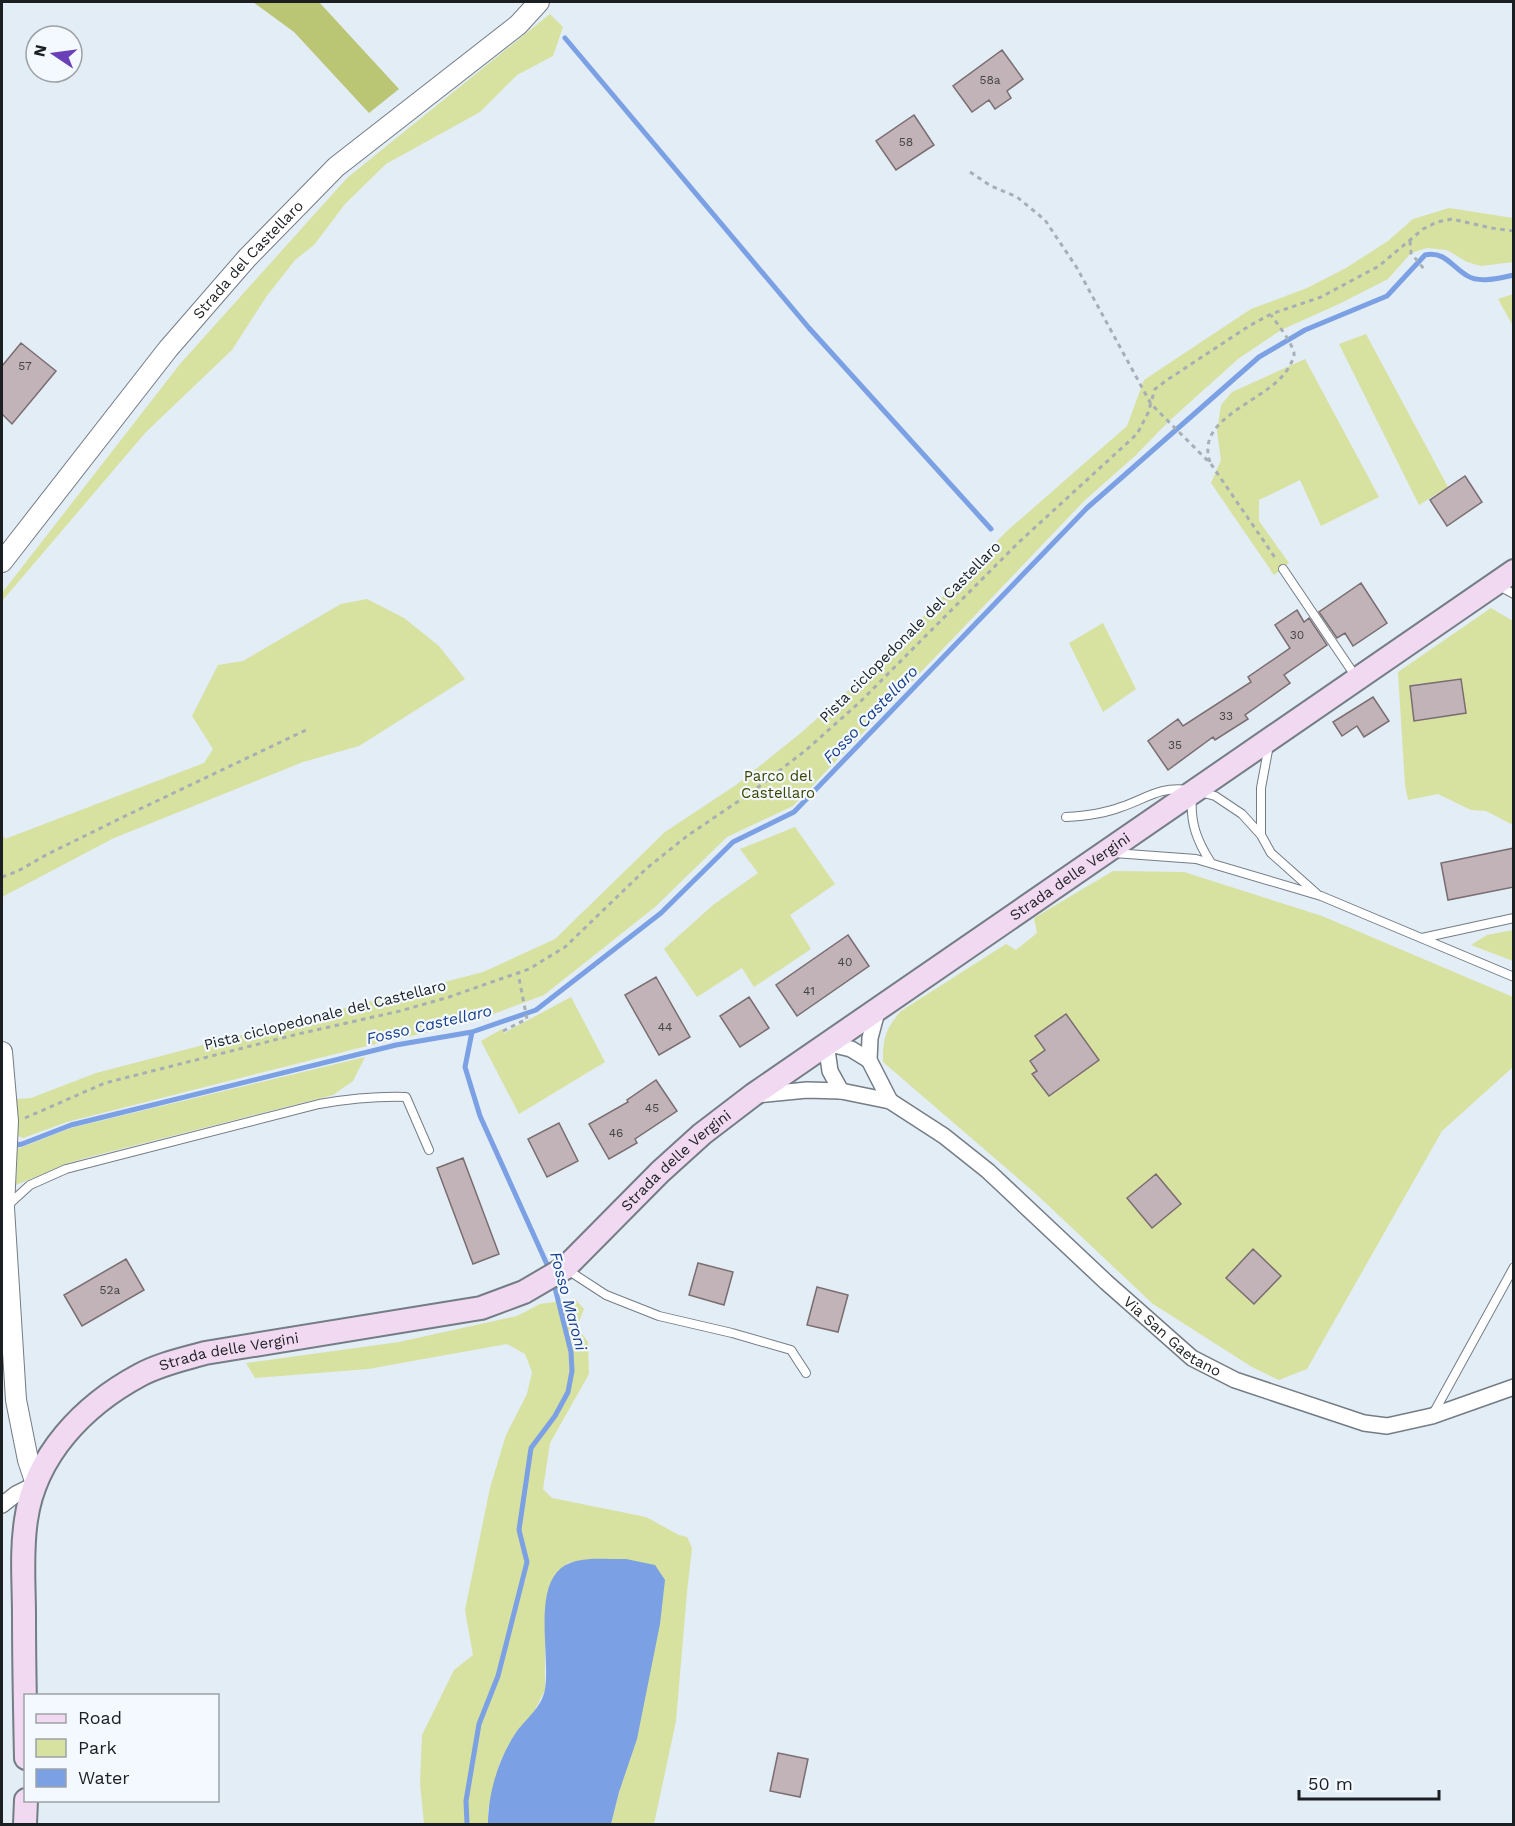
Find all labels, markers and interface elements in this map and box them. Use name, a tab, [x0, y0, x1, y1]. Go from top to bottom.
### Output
north arrow	[24, 24, 84, 84]
text: N	[29, 43, 50, 59]
house number: 58a	[979, 73, 1001, 87]
house number: 58	[899, 135, 913, 149]
street label: Strada del Castellaro	[189, 197, 307, 323]
house number: 57	[18, 359, 32, 373]
street label: Pista ciclopedonale del Castellaro	[816, 538, 1004, 726]
house number: 30	[1290, 628, 1304, 642]
water label: Fosso Castellaro	[819, 662, 922, 767]
house number: 33	[1219, 709, 1233, 723]
house number: 35	[1168, 738, 1182, 752]
park label: Parco del Castellaro	[741, 767, 815, 802]
street label: Strada delle Vergini	[1006, 829, 1134, 925]
house number: 40	[838, 955, 852, 969]
street label: Pista ciclopedonale del Castellaro	[202, 976, 448, 1054]
house number: 41	[803, 984, 815, 998]
water label: Fosso Castellaro	[364, 1001, 494, 1048]
house number: 44	[658, 1020, 672, 1034]
house number: 45	[645, 1101, 659, 1115]
street label: Strada delle Vergini	[617, 1106, 735, 1215]
house number: 46	[609, 1126, 623, 1140]
water label: Fosso Maroni	[546, 1250, 591, 1353]
house number: 52a	[100, 1283, 121, 1297]
street label: Via San Gaetano	[1120, 1292, 1224, 1380]
street label: Strada delle Vergini	[157, 1329, 300, 1375]
legend	[24, 1694, 219, 1802]
text: Road	[78, 1707, 122, 1728]
text: Park	[78, 1737, 117, 1758]
scale bar	[1299, 1763, 1438, 1801]
text: Water	[78, 1767, 130, 1788]
text: 50 m	[1308, 1773, 1353, 1794]

